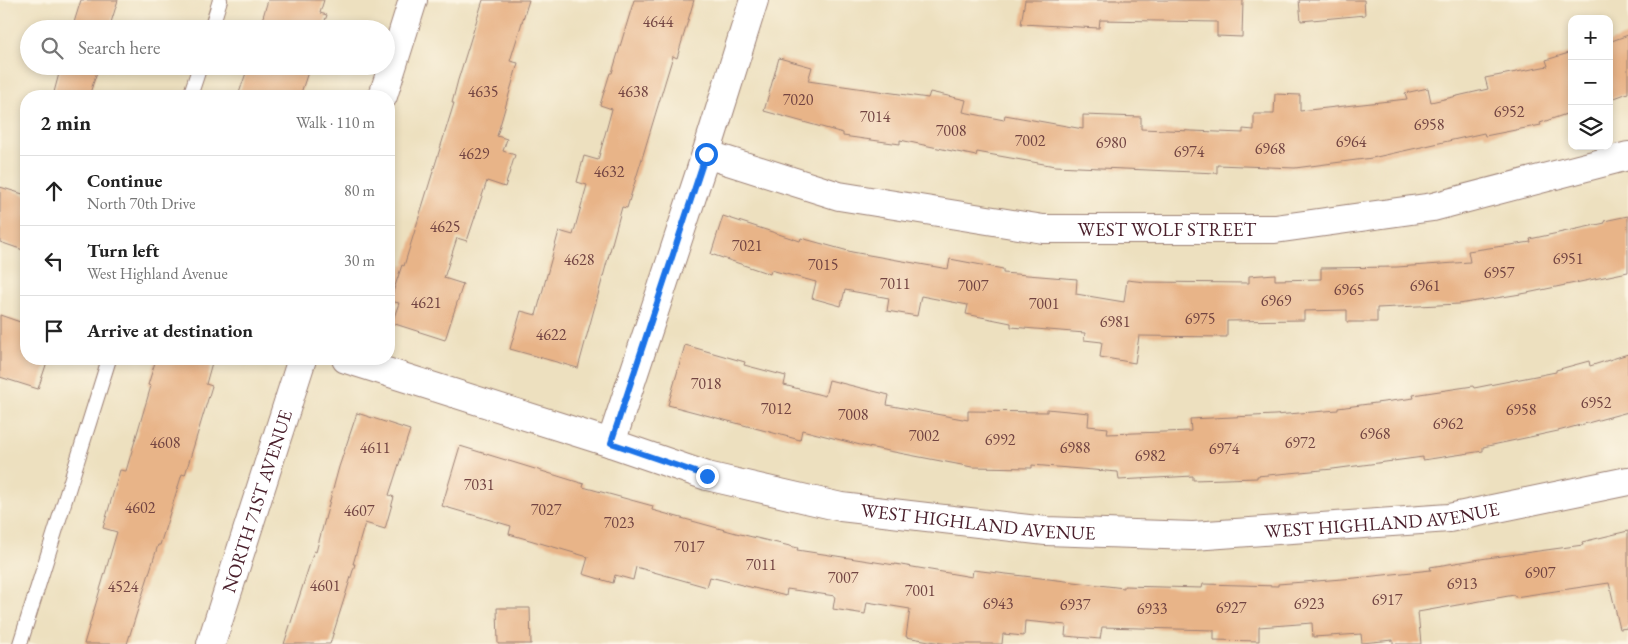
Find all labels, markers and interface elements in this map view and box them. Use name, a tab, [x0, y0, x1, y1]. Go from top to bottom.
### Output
house number: 4644	[643, 11, 674, 32]
map controls	[1568, 15, 1613, 150]
button: +	[1568, 15, 1613, 60]
search box	[20, 20, 395, 75]
icon: search	[38, 34, 66, 62]
text: Search here	[78, 35, 160, 60]
button: −	[1568, 60, 1613, 105]
house number: 4635	[468, 81, 498, 102]
house number: 4638	[618, 81, 649, 102]
house number: 7020	[783, 89, 814, 110]
house number: 6952	[1494, 101, 1525, 122]
button: layers	[1568, 105, 1613, 150]
house number: 7014	[860, 106, 891, 127]
text: 2 min	[40, 109, 91, 136]
text: Walk · 110 m	[296, 112, 375, 133]
house number: 6958	[1414, 114, 1445, 135]
house number: 7008	[936, 120, 967, 141]
house number: 7002	[1015, 130, 1046, 151]
house number: 6964	[1336, 131, 1367, 152]
house number: 6980	[1096, 132, 1127, 153]
house number: 6968	[1255, 138, 1286, 159]
house number: 6974	[1174, 141, 1205, 162]
house number: 4629	[459, 143, 490, 164]
route start	[695, 143, 718, 166]
house number: 4632	[594, 161, 625, 182]
text: Continue	[87, 168, 162, 193]
icon: ahead	[40, 177, 68, 205]
text: 80 m	[344, 180, 375, 201]
text: North 70th Drive	[87, 193, 195, 214]
house number: 4625	[430, 216, 460, 237]
street label: WEST WOLF STREET	[1078, 217, 1257, 242]
house number: 7021	[732, 235, 762, 256]
text: Turn left	[87, 238, 159, 263]
icon: left	[40, 247, 68, 275]
house number: 6951	[1553, 248, 1583, 269]
house number: 4628	[564, 249, 595, 270]
text: 30 m	[344, 250, 375, 271]
house number: 7015	[808, 254, 838, 275]
house number: 6957	[1484, 262, 1515, 283]
text: West Highland Avenue	[87, 263, 228, 284]
house number: 7011	[880, 273, 910, 294]
house number: 7007	[958, 275, 989, 296]
house number: 6961	[1410, 275, 1440, 296]
house number: 6965	[1334, 279, 1364, 300]
house number: 6969	[1261, 290, 1292, 311]
house number: 4621	[411, 292, 441, 313]
house number: 7001	[1029, 293, 1059, 314]
house number: 6975	[1185, 308, 1215, 329]
house number: 6981	[1100, 311, 1130, 332]
icon: arrive	[40, 317, 68, 345]
text: Arrive at destination	[87, 318, 253, 343]
house number: 4622	[536, 324, 567, 345]
house number: 7018	[691, 373, 722, 394]
house number: 6952	[1581, 392, 1612, 413]
house number: 7012	[761, 398, 792, 419]
house number: 6958	[1506, 399, 1537, 420]
house number: 7008	[838, 404, 869, 425]
street label: NORTH 71ST AVENUE	[216, 406, 298, 596]
house number: 6962	[1433, 413, 1464, 434]
house number: 6968	[1360, 423, 1391, 444]
house number: 7002	[909, 425, 940, 446]
house number: 6992	[985, 429, 1016, 450]
house number: 4608	[150, 432, 181, 453]
house number: 6972	[1285, 432, 1316, 453]
house number: 4611	[360, 437, 390, 458]
house number: 6988	[1060, 437, 1091, 458]
house number: 6974	[1209, 438, 1240, 459]
house number: 6982	[1135, 445, 1166, 466]
route end	[696, 465, 719, 488]
house number: 7031	[464, 474, 494, 495]
street label: WEST HIGHLAND AVENUE	[1263, 495, 1502, 543]
house number: 4602	[125, 497, 156, 518]
street label: WEST HIGHLAND AVENUE	[859, 497, 1096, 545]
house number: 7027	[531, 499, 562, 520]
house number: 4607	[344, 500, 375, 521]
house number: 7023	[604, 512, 635, 533]
house number: 7017	[674, 536, 705, 557]
house number: 7011	[746, 554, 776, 575]
house number: 6907	[1525, 562, 1556, 583]
house number: 7007	[828, 567, 859, 588]
house number: 6913	[1447, 573, 1478, 594]
house number: 4601	[310, 575, 340, 596]
house number: 4524	[108, 576, 139, 597]
house number: 7001	[905, 580, 935, 601]
house number: 6917	[1372, 589, 1403, 610]
house number: 6943	[983, 593, 1014, 614]
house number: 6923	[1294, 593, 1325, 614]
house number: 6937	[1060, 594, 1091, 615]
house number: 6927	[1216, 597, 1247, 618]
house number: 6933	[1137, 598, 1168, 619]

